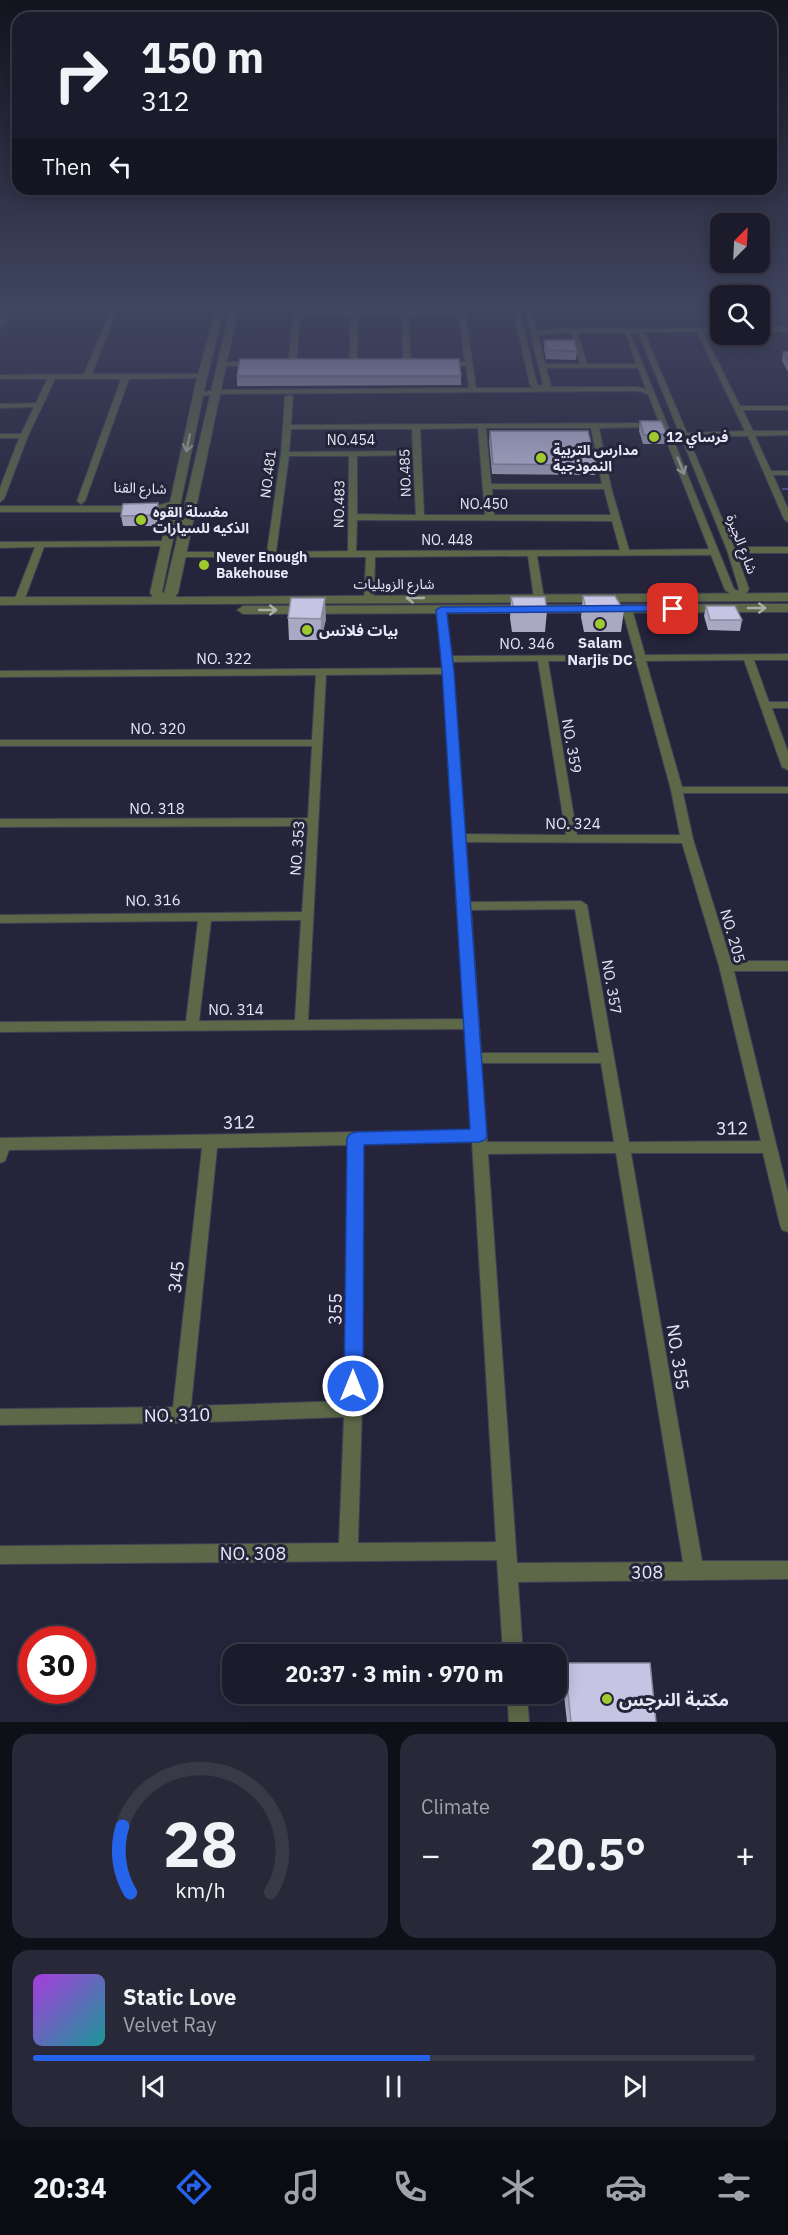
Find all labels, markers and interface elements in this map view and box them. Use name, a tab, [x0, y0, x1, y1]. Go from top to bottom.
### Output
text: 150 m	[141, 30, 264, 85]
icon: right	[42, 36, 120, 114]
text: 312	[141, 83, 190, 118]
icon: left	[104, 150, 137, 183]
text: Then	[42, 152, 92, 181]
north arrow	[710, 213, 770, 273]
map controls	[710, 213, 770, 345]
button: search	[710, 285, 770, 345]
place label: فرساي 12	[666, 428, 728, 448]
marker: فرساي 12	[647, 430, 661, 444]
street label: NO.454	[327, 431, 375, 449]
one-way arrow	[182, 433, 193, 453]
place label: مدارس التربية النموذجية	[553, 441, 638, 475]
street label: NO.485	[395, 448, 415, 498]
street label: NO.481	[256, 449, 280, 499]
marker: مدارس التربية النموذجية	[534, 451, 548, 465]
one-way arrow	[676, 457, 687, 475]
street label: شارع القنا	[113, 478, 167, 500]
street label: NO.483	[330, 480, 348, 528]
street label: NO.450	[460, 495, 508, 513]
place label: مغسلة القوه الذكيه للسيارات	[153, 503, 249, 537]
street label: شارع الجيرة	[721, 512, 762, 577]
marker: مغسلة القوه الذكيه للسيارات	[134, 513, 148, 527]
street label: NO. 448	[421, 531, 473, 549]
place label: Never Enough Bakehouse	[216, 548, 307, 582]
marker: Never Enough Bakehouse	[197, 558, 211, 572]
street label: شارع الزويليات	[354, 575, 434, 595]
pin	[647, 583, 698, 634]
one-way arrow	[405, 592, 425, 604]
icon: arrive	[656, 592, 689, 625]
one-way arrow	[747, 603, 767, 614]
one-way arrow	[258, 604, 278, 616]
marker: Salam Narjis DC	[593, 617, 607, 631]
place label: بيات فلاتس	[319, 621, 398, 640]
marker: بيات فلاتس	[300, 623, 314, 637]
place label: Salam Narjis DC	[567, 633, 633, 669]
street label: NO. 346	[499, 634, 555, 653]
street label: NO. 322	[196, 649, 252, 668]
street label: NO. 359	[558, 717, 586, 775]
street label: NO. 320	[130, 719, 186, 738]
street label: NO. 318	[129, 799, 185, 818]
street label: NO. 324	[545, 814, 601, 833]
street label: NO. 353	[286, 820, 308, 876]
street label: NO. 316	[125, 890, 181, 910]
street label: NO. 205	[716, 907, 750, 965]
street label: NO. 357	[598, 958, 626, 1016]
street label: NO. 314	[208, 1000, 264, 1019]
street label: 312	[222, 1110, 256, 1134]
street label: 312	[716, 1116, 748, 1140]
street label: 345	[163, 1260, 189, 1294]
street label: 355	[323, 1293, 347, 1325]
street label: NO. 355	[661, 1322, 695, 1392]
position arrow	[321, 1354, 385, 1418]
street label: NO. 310	[144, 1403, 210, 1427]
street label: NO. 308	[220, 1542, 286, 1565]
street label: 308	[631, 1560, 663, 1584]
speed limit sign: 30	[18, 1626, 96, 1704]
text: 20:37 · 3 min · 970 m	[285, 1659, 504, 1688]
place label: مكتبة النرجس	[619, 1688, 729, 1711]
marker: مكتبة النرجس	[600, 1692, 614, 1706]
text: Climate	[421, 1793, 490, 1820]
text: 28	[163, 1803, 237, 1884]
text: 20.5°	[530, 1824, 646, 1882]
text: −	[421, 1833, 441, 1876]
text: +	[735, 1833, 755, 1876]
text: km/h	[175, 1876, 225, 1904]
text: Static Love	[123, 1982, 236, 2011]
text: Velvet Ray	[123, 2011, 216, 2038]
icon: previous	[137, 2070, 170, 2103]
icon: pause	[377, 2070, 410, 2103]
icon: next	[618, 2070, 651, 2103]
icon: directions	[173, 2166, 215, 2208]
icon: music	[281, 2166, 323, 2208]
icon: phone	[389, 2166, 431, 2208]
icon: climate	[497, 2166, 539, 2208]
icon: car	[605, 2166, 647, 2208]
icon: filters	[713, 2166, 755, 2208]
text: 20:34	[33, 2170, 107, 2205]

